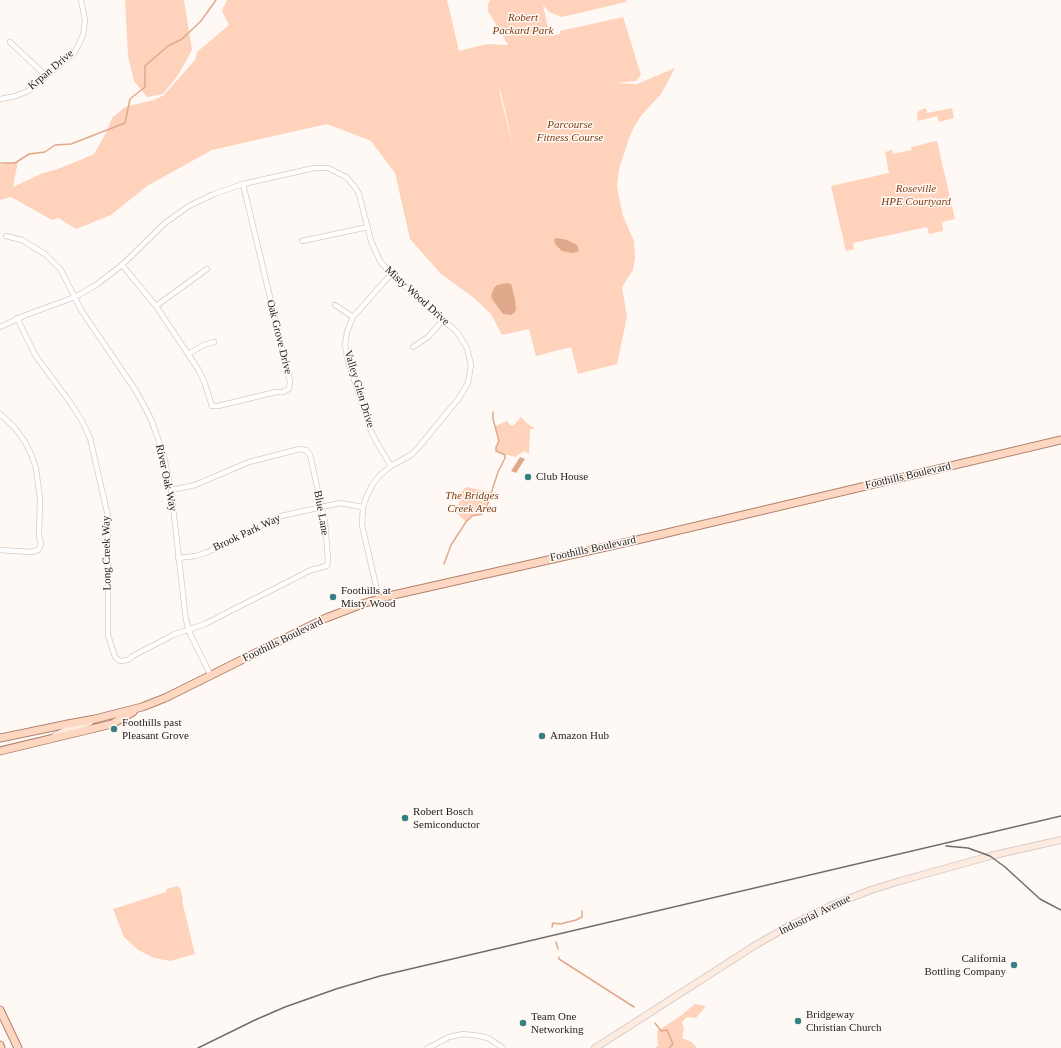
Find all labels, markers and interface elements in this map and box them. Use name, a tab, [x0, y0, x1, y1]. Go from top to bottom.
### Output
park label: Robert Packard Park	[493, 11, 553, 37]
street label: Krpan Drive	[26, 47, 76, 93]
park label: Parcourse Fitness Course	[537, 118, 603, 144]
park label: Roseville HPE Courtyard	[881, 182, 951, 208]
street label: Misty Wood Drive	[382, 264, 452, 328]
street label: Oak Grove Drive	[263, 298, 295, 376]
street label: Valley Glen Drive	[341, 349, 377, 429]
street label: River Oak Way	[152, 443, 180, 513]
street label: Foothills Boulevard	[864, 460, 952, 492]
place label: Club House	[536, 470, 588, 484]
marker: Club House	[523, 472, 533, 482]
street label: Blue Lane	[311, 489, 331, 537]
park label: The Bridges Creek Area	[445, 489, 499, 515]
street label: Brook Park Way	[211, 512, 283, 554]
street label: Long Creek Way	[100, 515, 114, 591]
street label: Foothills Boulevard	[549, 533, 637, 565]
place label: Foothills at Misty Wood	[341, 584, 395, 610]
marker: Foothills at Misty Wood	[328, 592, 338, 602]
street label: Foothills Boulevard	[241, 615, 325, 665]
place label: Foothills past Pleasant Grove	[122, 716, 189, 742]
marker: Foothills past Pleasant Grove	[109, 724, 119, 734]
place label: Amazon Hub	[550, 729, 609, 743]
marker: Amazon Hub	[537, 731, 547, 741]
place label: Robert Bosch Semiconductor	[413, 805, 480, 831]
marker: Robert Bosch Semiconductor	[400, 813, 410, 823]
street label: Industrial Avenue	[777, 892, 853, 938]
place label: California Bottling Company	[924, 952, 1006, 978]
marker: California Bottling Company	[1009, 960, 1019, 970]
place label: Bridgeway Christian Church	[806, 1008, 881, 1034]
place label: Team One Networking	[531, 1010, 584, 1036]
marker: Bridgeway Christian Church	[793, 1016, 803, 1026]
marker: Team One Networking	[518, 1018, 528, 1028]

